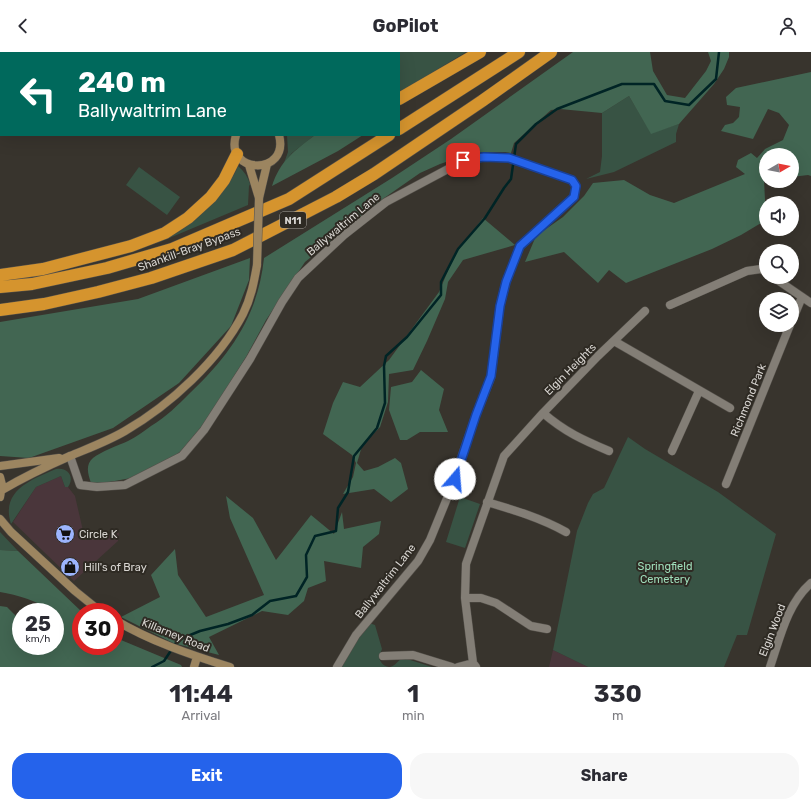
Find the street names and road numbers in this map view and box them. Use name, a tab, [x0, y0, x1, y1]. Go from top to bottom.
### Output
street label: Ballywaltrim Lane	[304, 190, 382, 259]
road number: N11	[280, 212, 306, 228]
street label: Shankill-Bray Bypass	[136, 225, 243, 274]
street label: Elgin Heights	[542, 341, 599, 398]
street label: Richmond Park	[728, 362, 769, 439]
street label: Ballywaltrim Lane	[352, 541, 419, 621]
street label: Elgin Wood	[756, 602, 788, 658]
street label: Killarney Road	[140, 616, 212, 655]

